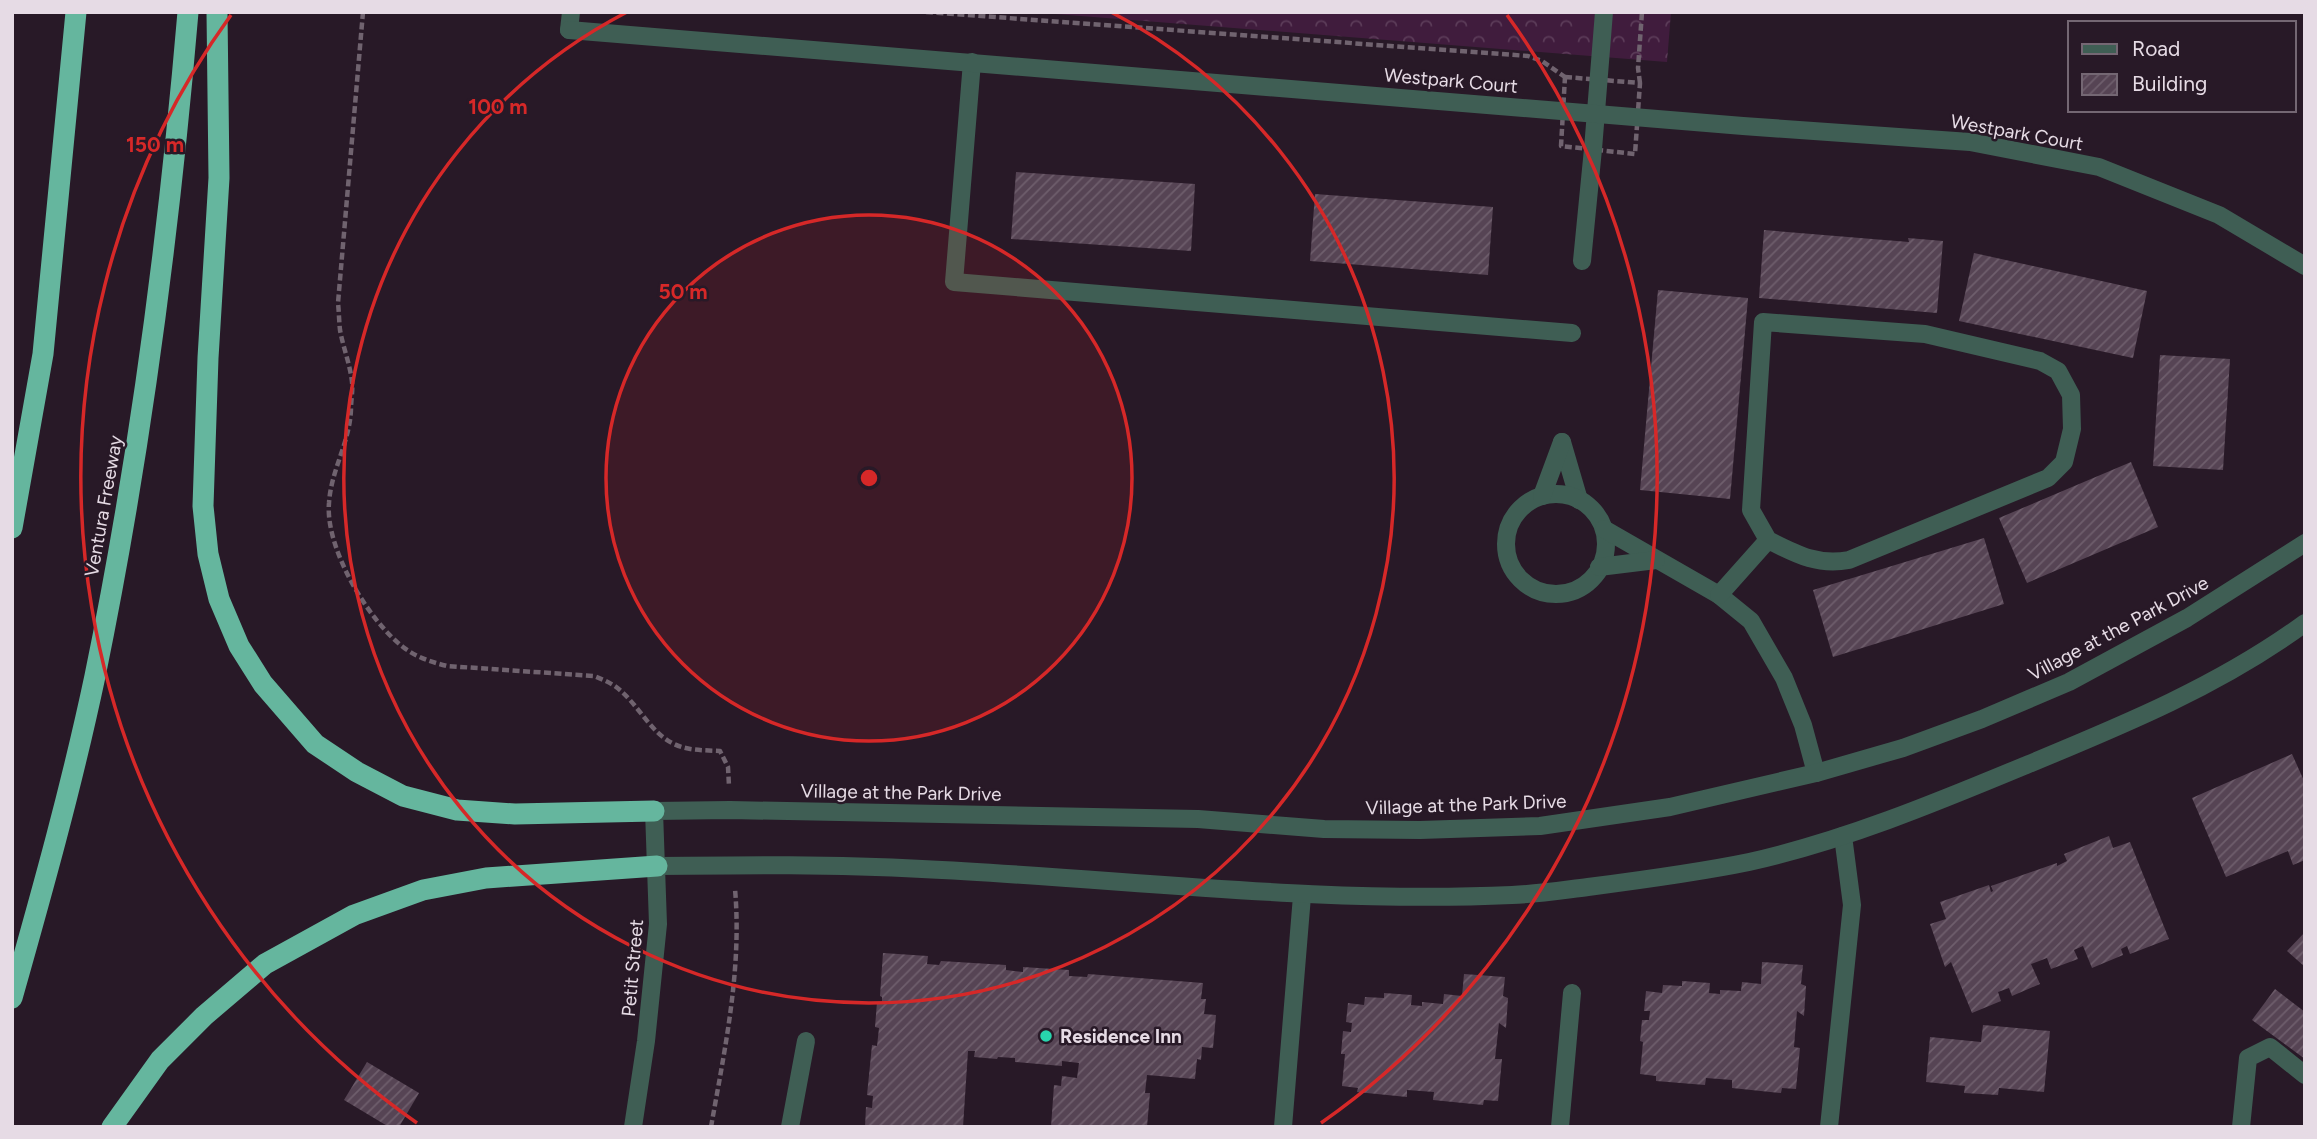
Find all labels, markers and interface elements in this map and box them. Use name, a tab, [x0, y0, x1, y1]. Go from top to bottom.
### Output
legend	[2068, 21, 2296, 112]
text: Road	[2132, 36, 2180, 61]
street label: Westpark Court	[1383, 63, 1519, 98]
text: Building	[2132, 71, 2207, 96]
text: 100 m	[468, 94, 528, 119]
street label: Westpark Court	[1949, 110, 2085, 155]
text: 150 m	[126, 132, 184, 157]
text: 50 m	[658, 279, 708, 304]
street label: Ventura Freeway	[80, 434, 127, 579]
centre of rings	[857, 466, 881, 490]
street label: Village at the Park Drive	[2024, 571, 2212, 686]
street label: Village at the Park Drive	[800, 779, 1002, 806]
street label: Village at the Park Drive	[1365, 789, 1567, 820]
street label: Petit Street	[617, 918, 648, 1018]
place label: Residence Inn	[1060, 1025, 1182, 1048]
marker: Residence Inn	[1038, 1028, 1054, 1044]

